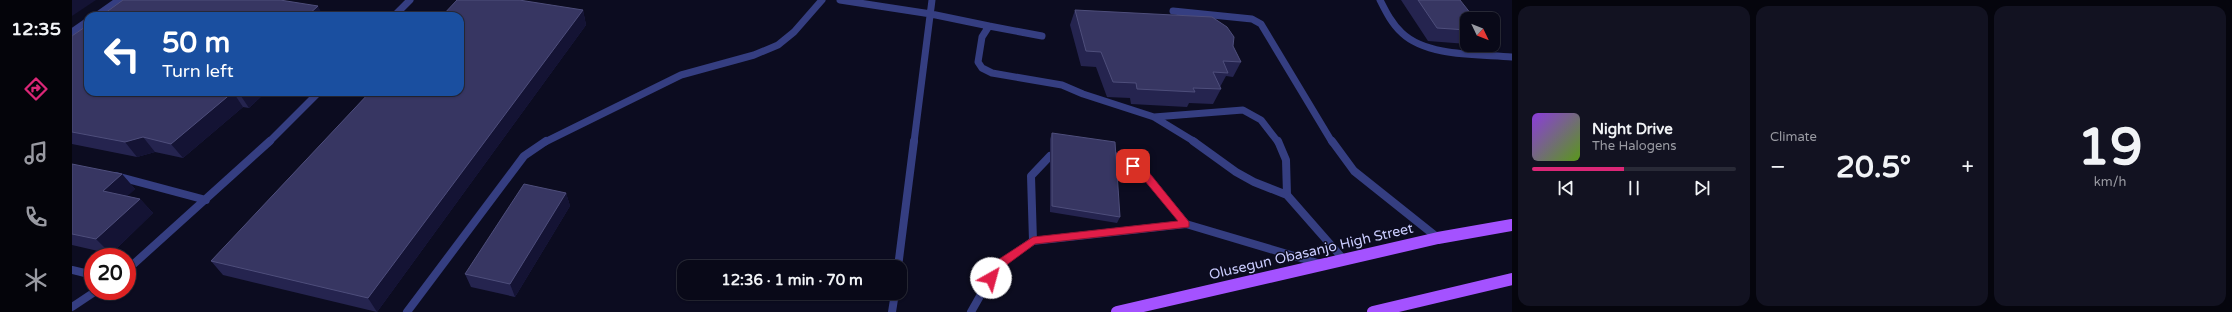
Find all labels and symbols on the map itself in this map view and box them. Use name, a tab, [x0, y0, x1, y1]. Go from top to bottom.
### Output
north arrow	[1460, 12, 1500, 52]
pin	[1116, 149, 1150, 183]
street label: Olusegun Obasanjo High Street	[1207, 220, 1416, 283]
speed limit sign: 20	[84, 248, 136, 300]
position arrow	[970, 257, 1012, 299]

